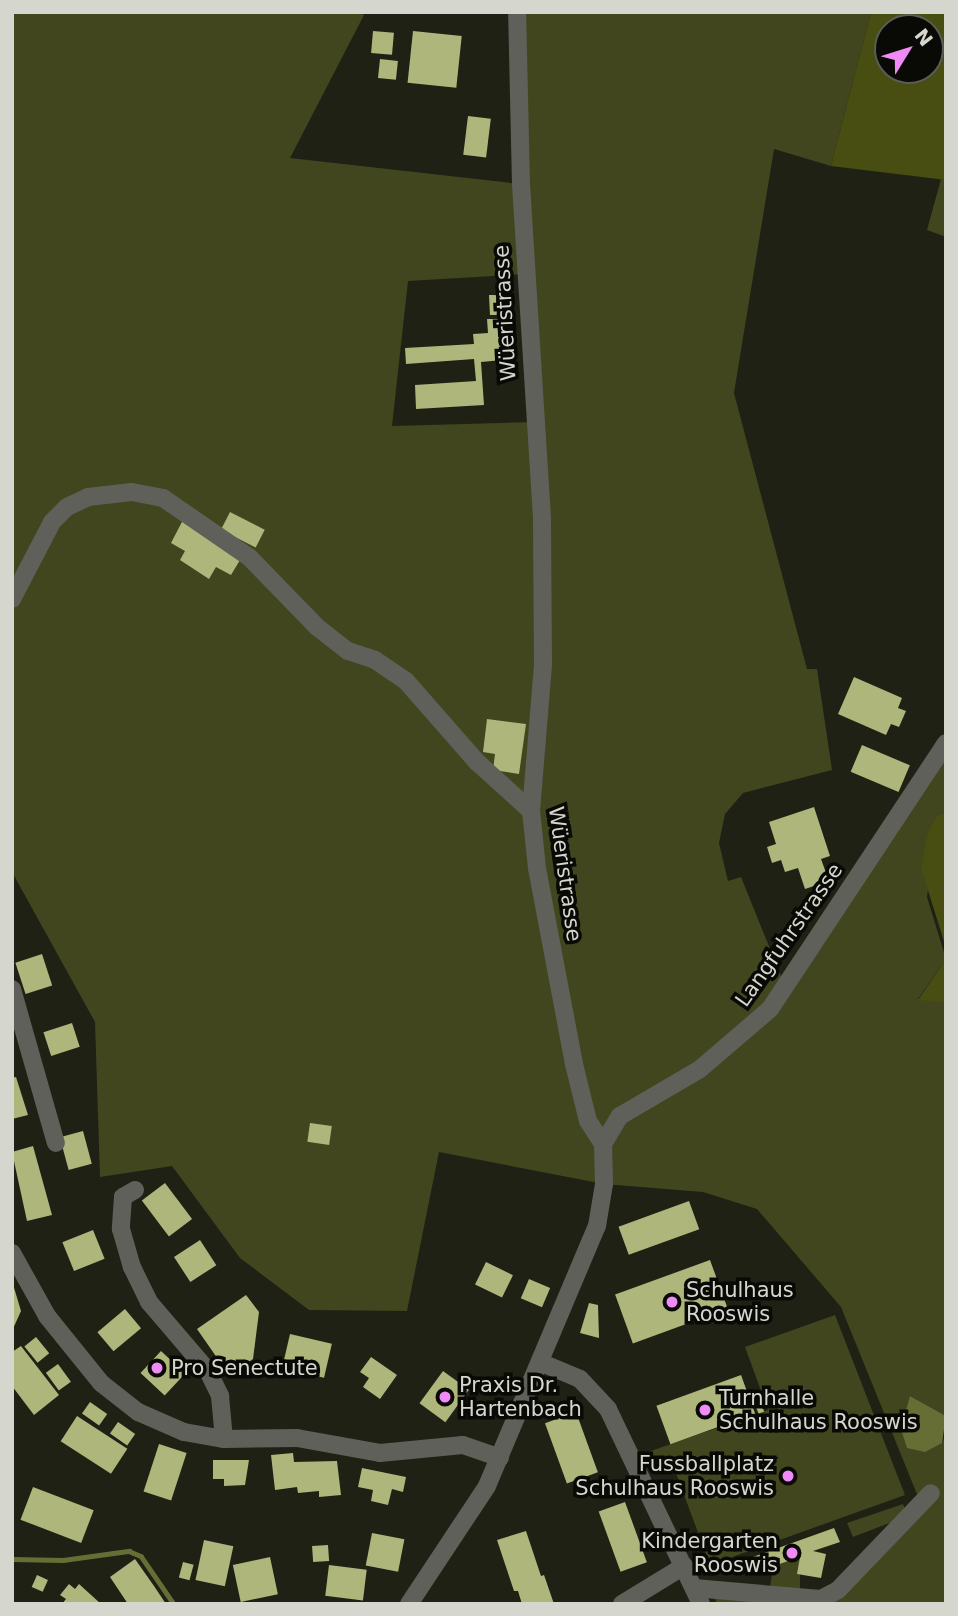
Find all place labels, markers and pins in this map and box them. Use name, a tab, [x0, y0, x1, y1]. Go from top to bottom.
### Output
place label: Schulhaus Rooswis	[686, 1277, 794, 1327]
marker: Schulhaus Rooswis	[664, 1294, 680, 1310]
place label: Pro Senectute	[171, 1355, 318, 1381]
marker: Pro Senectute	[149, 1360, 165, 1376]
place label: Praxis Dr. Hartenbach	[459, 1372, 582, 1422]
place label: Turnhalle Schulhaus Rooswis	[719, 1385, 918, 1435]
marker: Praxis Dr. Hartenbach	[437, 1389, 453, 1405]
marker: Turnhalle Schulhaus Rooswis	[697, 1402, 713, 1418]
place label: Fussballplatz Schulhaus Rooswis	[575, 1451, 774, 1501]
marker: Fussballplatz Schulhaus Rooswis	[780, 1468, 796, 1484]
place label: Kindergarten Rooswis	[641, 1528, 778, 1578]
marker: Kindergarten Rooswis	[784, 1545, 800, 1561]

